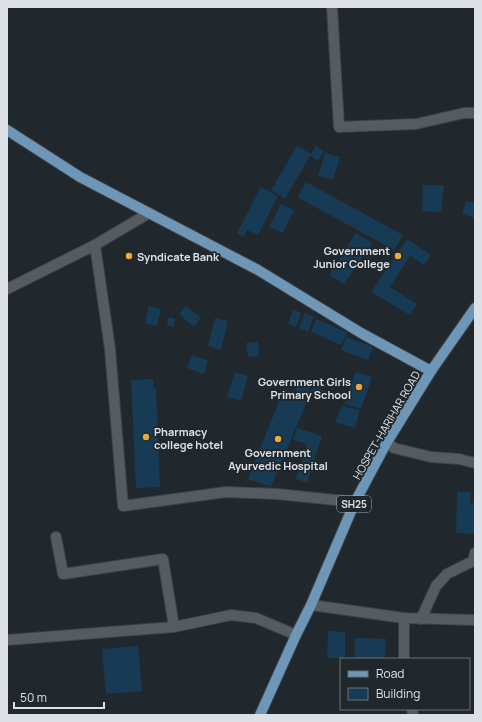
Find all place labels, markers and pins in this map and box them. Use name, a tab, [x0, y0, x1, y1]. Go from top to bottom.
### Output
place label: Government Junior College	[313, 243, 390, 271]
place label: Syndicate Bank	[137, 249, 220, 264]
marker: Syndicate Bank	[124, 251, 134, 261]
marker: Government Junior College	[393, 251, 403, 261]
place label: Government Girls Primary School	[258, 374, 351, 402]
marker: Government Girls Primary School	[354, 382, 364, 392]
place label: Pharmacy college hotel	[154, 424, 223, 452]
marker: Pharmacy college hotel	[141, 432, 151, 442]
marker: Government Ayurvedic Hospital	[273, 434, 283, 444]
place label: Government Ayurvedic Hospital	[228, 445, 328, 473]

